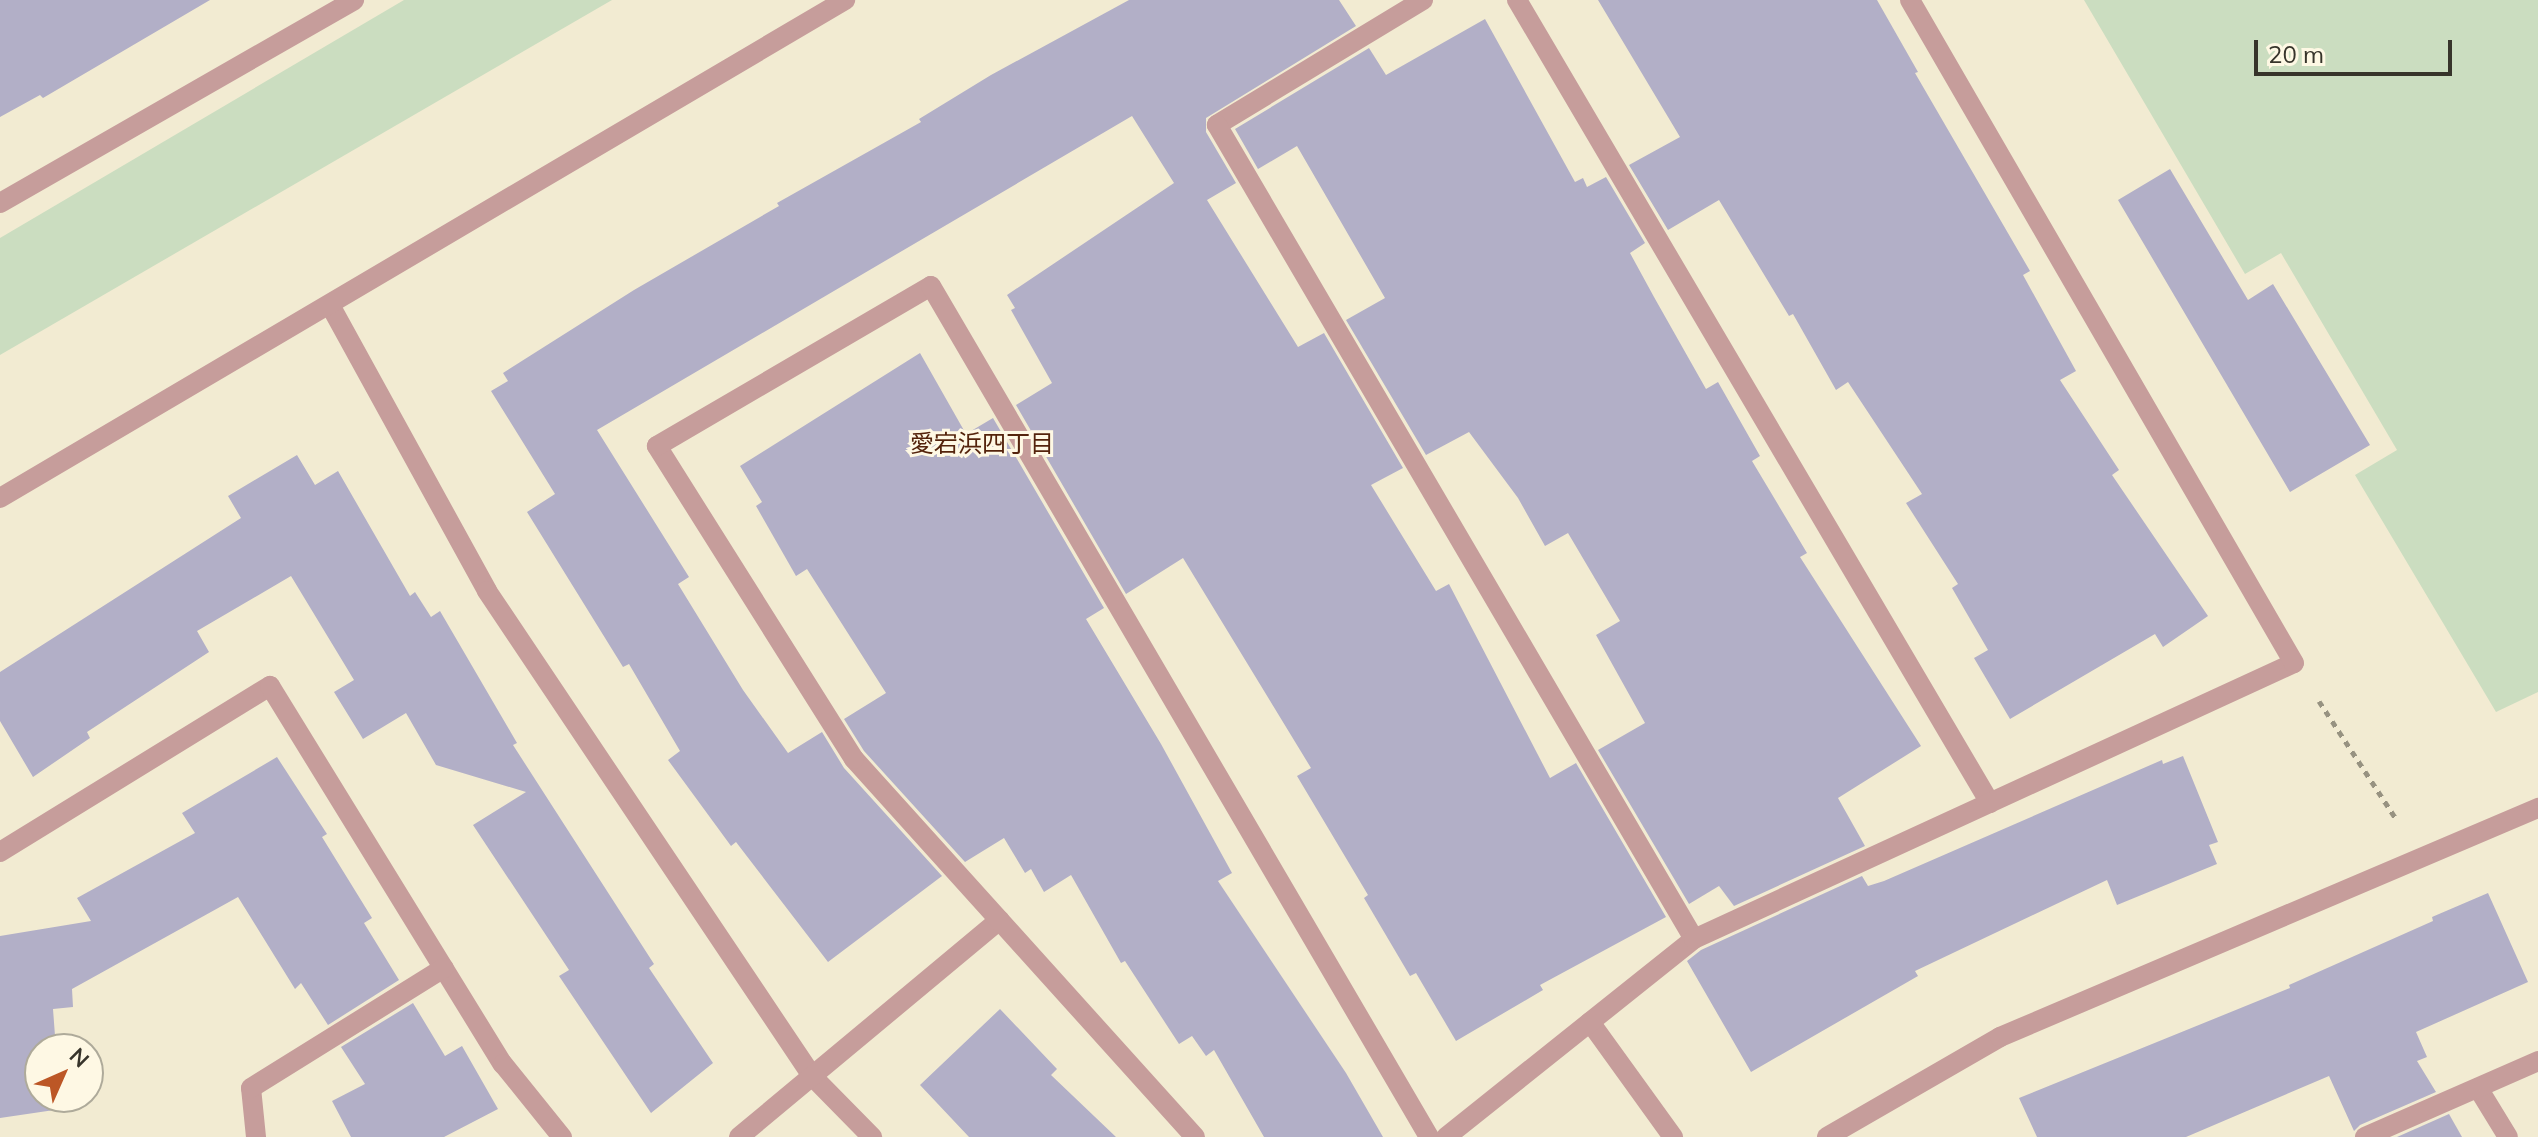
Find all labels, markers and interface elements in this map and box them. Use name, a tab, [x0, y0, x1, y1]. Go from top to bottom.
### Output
scale bar	[2258, 24, 2456, 74]
text: 20 m	[2268, 39, 2324, 69]
district label: 愛宕浜四丁目	[910, 430, 1054, 458]
north arrow	[24, 1033, 104, 1113]
text: N	[64, 1042, 95, 1073]

